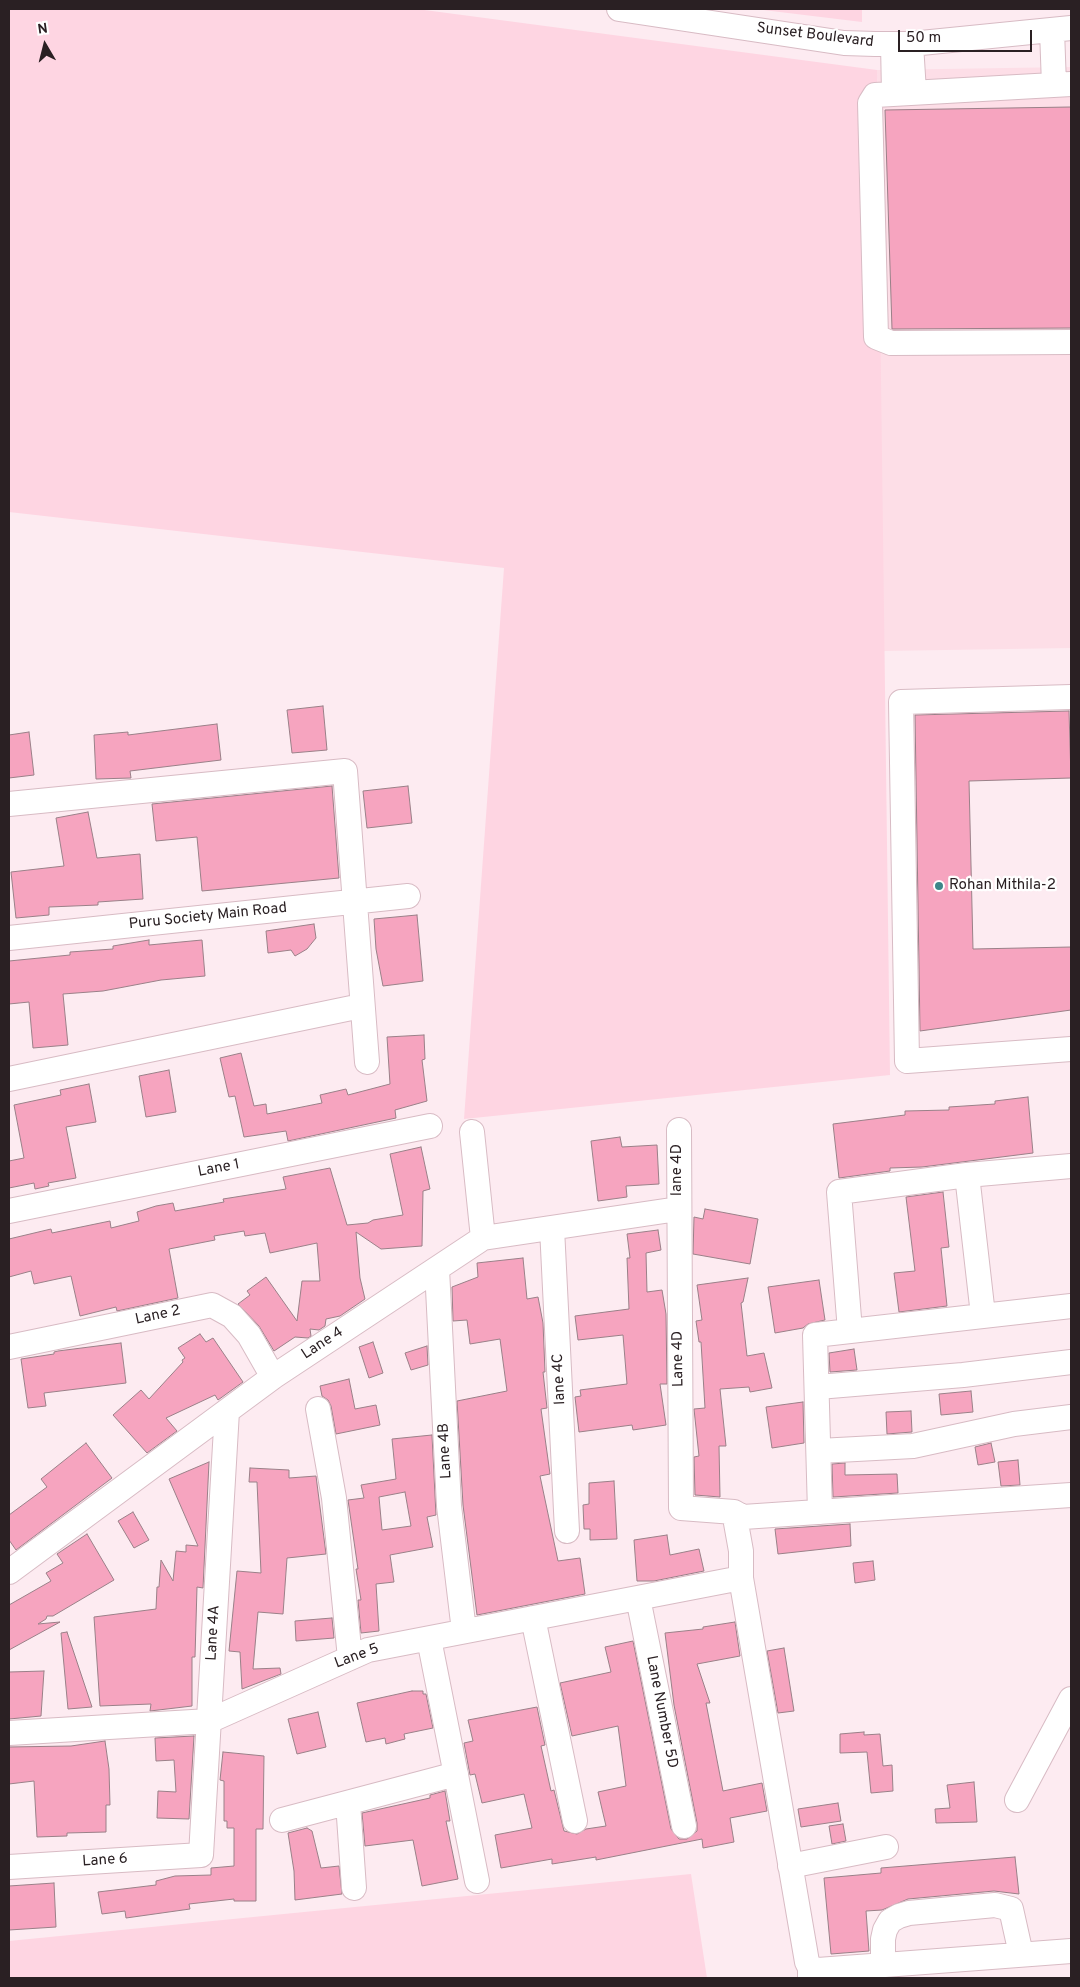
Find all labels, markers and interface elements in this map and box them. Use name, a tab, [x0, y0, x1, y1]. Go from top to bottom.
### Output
north arrow	[20, 20, 70, 70]
street label: Sunset Boulevard	[755, 20, 875, 52]
scale bar	[900, 20, 1034, 52]
text: N	[37, 21, 49, 39]
text: 50 m	[906, 29, 941, 48]
place label: Rohan Mithila-2	[949, 877, 1056, 895]
marker: Rohan Mithila-2	[933, 880, 945, 892]
street label: Puru Society Main Road	[128, 900, 288, 934]
street label: lane 4D	[669, 1144, 687, 1196]
street label: Lane 1	[197, 1156, 241, 1182]
street label: Lane 2	[134, 1302, 182, 1330]
street label: Lane 4	[299, 1324, 347, 1364]
street label: Lane 4D	[670, 1331, 688, 1387]
street label: lane 4C	[550, 1353, 570, 1405]
street label: Lane 4B	[436, 1423, 456, 1479]
street label: Lane 4A	[204, 1605, 224, 1661]
street label: Lane 5	[332, 1641, 382, 1673]
street label: Lane Number 5D	[641, 1654, 681, 1770]
street label: Lane 6	[82, 1850, 128, 1872]

